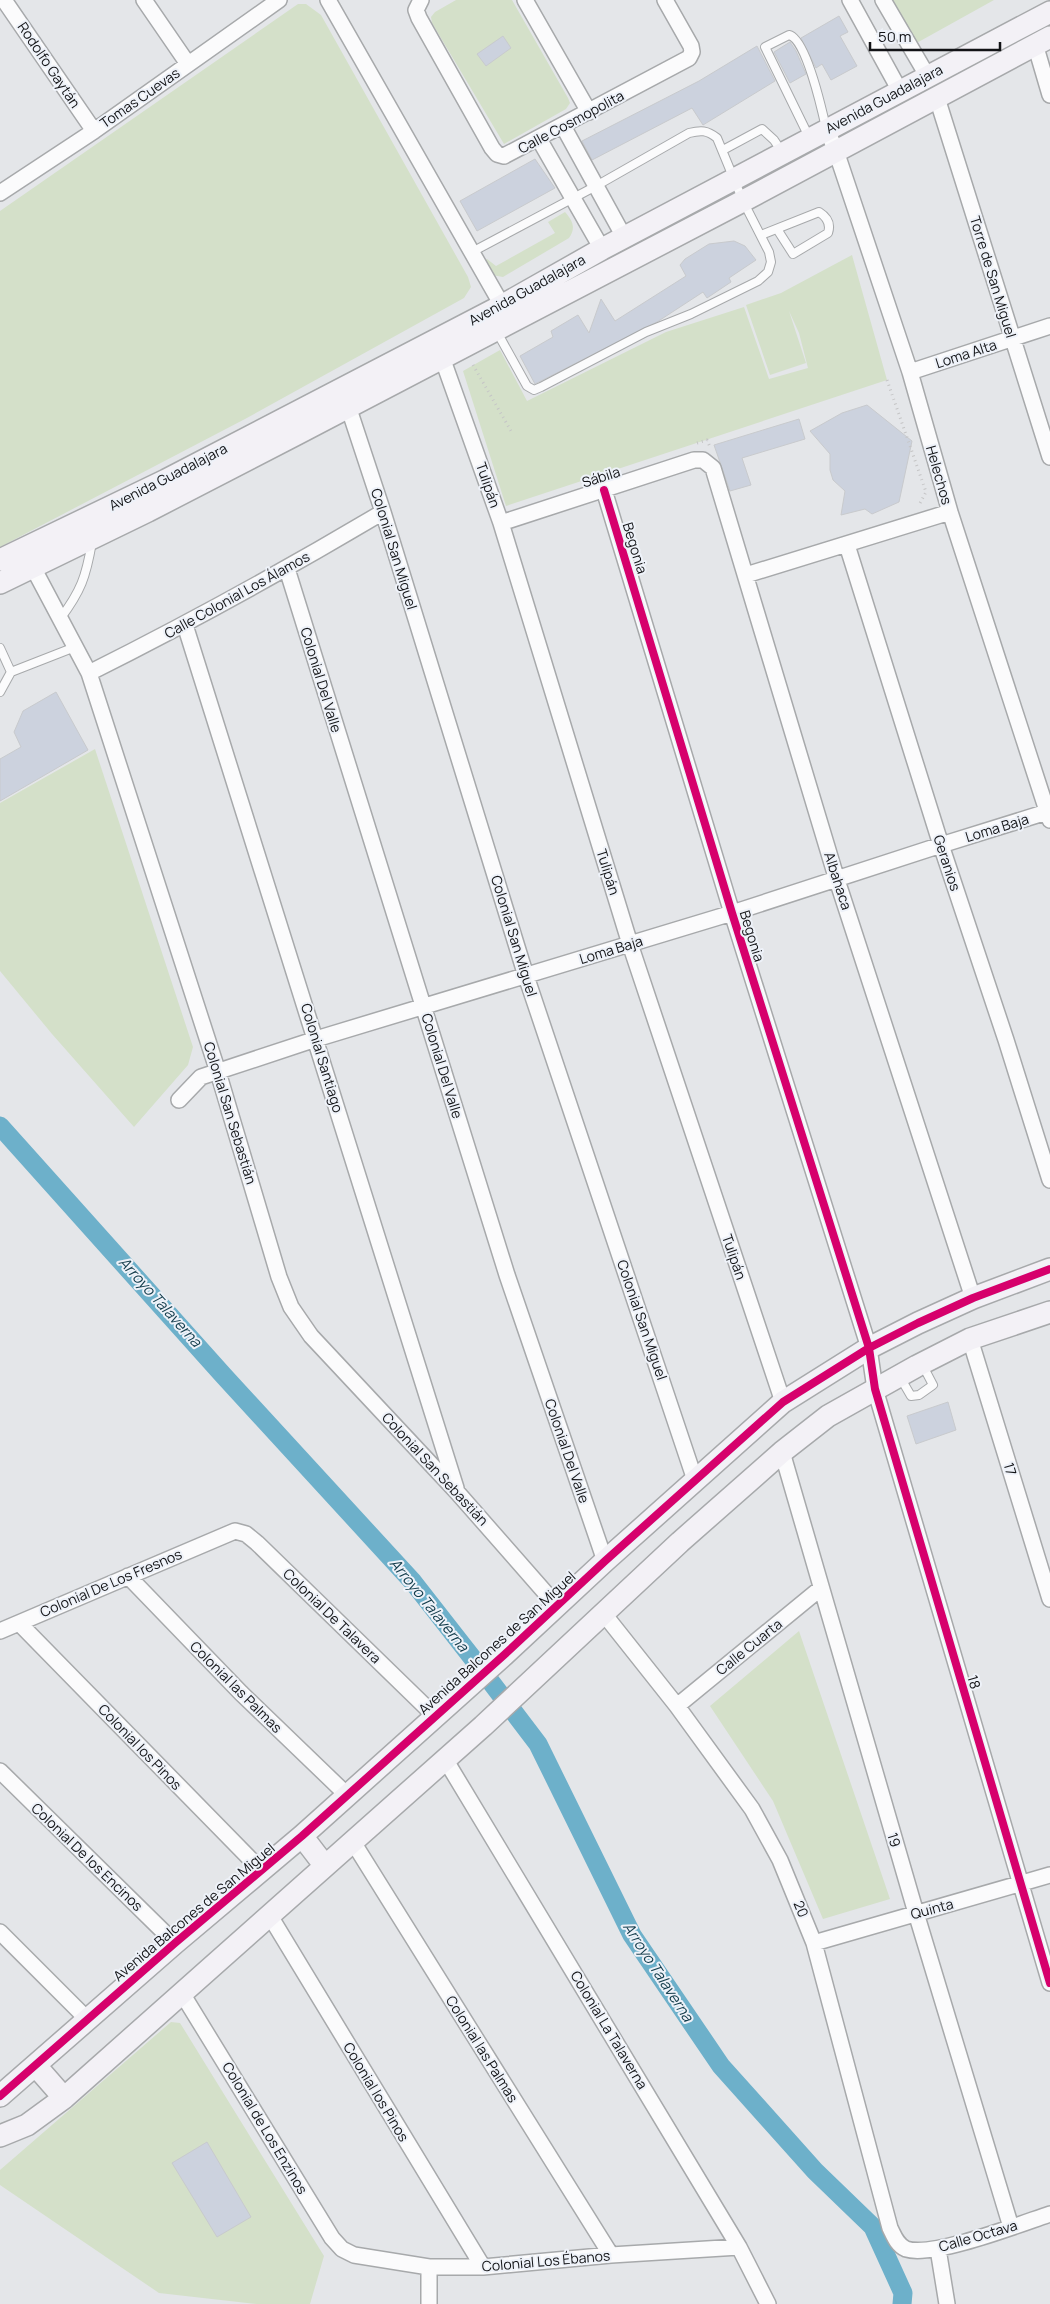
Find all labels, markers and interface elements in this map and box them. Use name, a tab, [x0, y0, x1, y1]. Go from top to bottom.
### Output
street label: Rodolfo Gaytán	[14, 18, 85, 111]
scale bar	[870, 20, 1000, 52]
text: 50 m	[878, 26, 912, 47]
street label: Avenida Guadalajara	[822, 60, 946, 138]
street label: Tomas Cuevas	[96, 63, 183, 132]
street label: Calle Cosmopolita	[514, 86, 627, 158]
street label: Torre de San Miguel	[966, 214, 1021, 340]
street label: Avenida Guadalajara	[465, 250, 588, 330]
street label: Loma Alta	[933, 335, 999, 372]
street label: Avenida Guadalajara	[105, 438, 230, 515]
street label: Helechos	[922, 443, 957, 507]
street label: Tulipán	[472, 460, 505, 510]
street label: Sábila	[579, 461, 622, 492]
street label: Colonial San Miguel	[367, 486, 422, 612]
street label: Begonia	[619, 520, 652, 576]
street label: Calle Colonial Los Álamos	[161, 547, 313, 642]
street label: Colonial Del Valle	[296, 625, 347, 735]
street label: Loma Baja	[963, 809, 1031, 846]
street label: Geranios	[930, 832, 965, 893]
street label: Tulipán	[593, 847, 624, 897]
street label: Albahaca	[820, 849, 857, 912]
street label: Colonial San Miguel	[487, 873, 542, 999]
street label: Begonia	[736, 908, 769, 964]
street label: Loma Baja	[577, 931, 645, 968]
street label: Colonial Santiago	[297, 1001, 348, 1115]
street label: Colonial Del Valle	[417, 1011, 468, 1121]
street label: Colonial San Sebastián	[200, 1039, 261, 1186]
street label: Tulipán	[718, 1232, 751, 1282]
water label: Arroyo Talaverna	[114, 1252, 207, 1352]
street label: Colonial San Miguel	[613, 1257, 672, 1382]
street label: Colonial Del Valle	[541, 1396, 594, 1506]
street label: Colonial San Sebastián	[378, 1408, 493, 1529]
street label: 17	[1000, 1460, 1021, 1478]
street label: Colonial De Los Fresnos	[37, 1544, 185, 1621]
water label: Arroyo Talaverna	[385, 1553, 474, 1656]
street label: Colonial De Talavera	[279, 1564, 385, 1667]
street label: Avenida Balcones de San Miguel	[414, 1567, 579, 1718]
street label: Calle Cuarta	[712, 1614, 786, 1679]
street label: Colonial las Palmas	[186, 1637, 286, 1737]
street label: 18	[963, 1673, 986, 1691]
street label: Colonial los Pinos	[94, 1700, 186, 1794]
street label: Colonial De los Encinos	[27, 1798, 147, 1915]
street label: 19	[883, 1830, 906, 1849]
street label: Avenida Balcones de San Miguel	[109, 1838, 279, 1985]
street label: Quinta	[908, 1894, 955, 1923]
street label: 20	[790, 1898, 813, 1920]
water label: Arroyo Talaverna	[618, 1918, 699, 2026]
street label: Colonial La Talaverna	[567, 1967, 652, 2093]
street label: Colonial las Palmas	[442, 1992, 523, 2106]
street label: Colonial los Pinos	[339, 2039, 414, 2145]
street label: Colonial de Los Enzinos	[218, 2058, 312, 2197]
street label: Calle Octava	[936, 2215, 1019, 2256]
street label: Colonial Los Ébanos	[481, 2245, 611, 2276]

